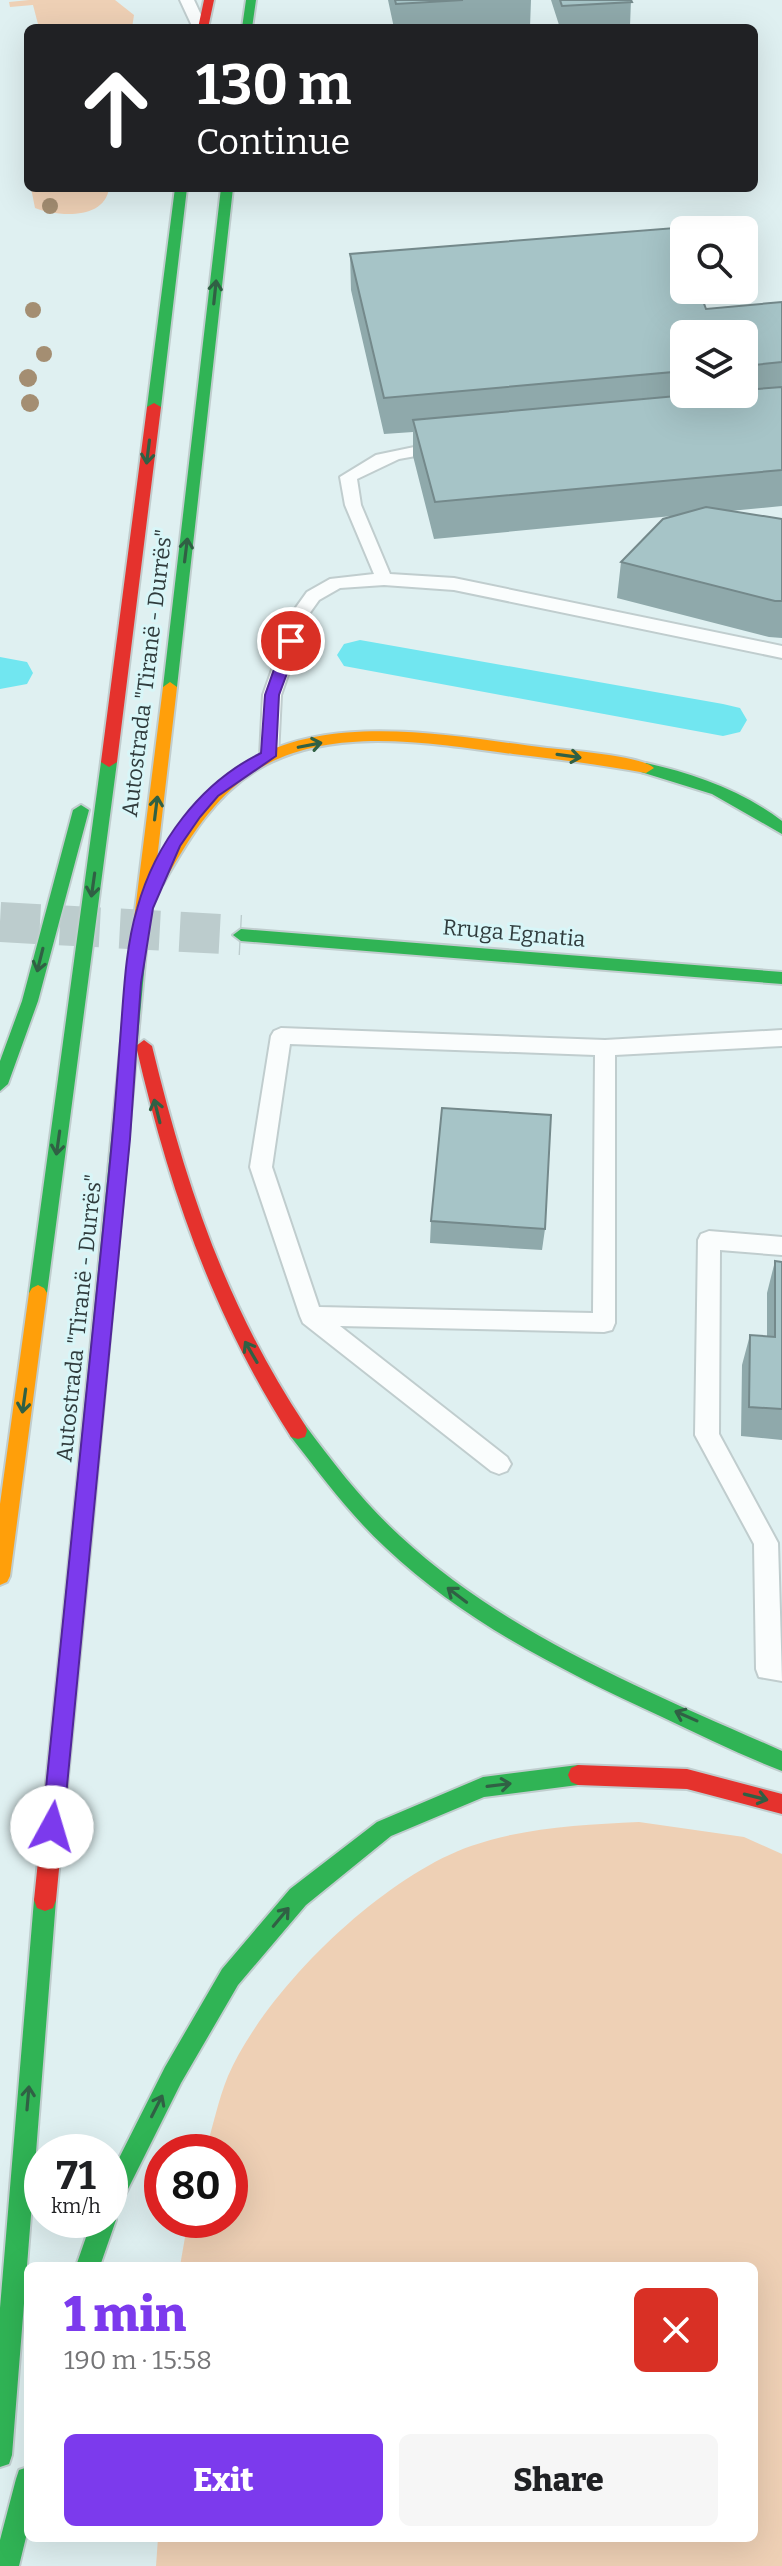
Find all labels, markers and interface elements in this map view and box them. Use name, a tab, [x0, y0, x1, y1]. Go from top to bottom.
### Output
text: 130 m	[196, 52, 352, 119]
icon: ahead	[64, 56, 168, 160]
text: Continue	[196, 120, 350, 164]
map controls	[670, 216, 758, 408]
button: search	[670, 216, 758, 304]
one-way arrow	[208, 279, 223, 306]
button: layers	[670, 320, 758, 408]
one-way arrow	[140, 438, 155, 465]
street label: Autostrada "Tiranë - Durrës"	[116, 528, 178, 818]
one-way arrow	[178, 537, 193, 564]
pin	[257, 607, 325, 675]
icon: arrive	[269, 619, 313, 663]
one-way arrow	[297, 736, 323, 751]
one-way arrow	[556, 749, 581, 764]
one-way arrow	[149, 795, 164, 822]
one-way arrow	[85, 872, 100, 898]
street label: Rruga Egnatia	[441, 913, 587, 953]
one-way arrow	[32, 946, 47, 972]
one-way arrow	[148, 1099, 163, 1125]
one-way arrow	[50, 1130, 65, 1155]
street label: Autostrada "Tiranë - Durrës"	[50, 1173, 108, 1463]
one-way arrow	[243, 1341, 259, 1364]
one-way arrow	[16, 1387, 31, 1414]
one-way arrow	[446, 1587, 468, 1604]
one-way arrow	[674, 1708, 699, 1723]
one-way arrow	[486, 1777, 511, 1792]
position arrow	[10, 1785, 94, 1869]
one-way arrow	[743, 1790, 768, 1805]
one-way arrow	[272, 1907, 290, 1928]
one-way arrow	[21, 2085, 36, 2112]
one-way arrow	[149, 2095, 165, 2118]
speed limit sign: 80	[144, 2134, 248, 2238]
text: 71	[56, 2152, 96, 2200]
text: km/h	[51, 2194, 101, 2218]
text: 1 min	[64, 2286, 186, 2344]
button: close	[634, 2288, 718, 2372]
text: 190 m · 15:58	[64, 2345, 212, 2376]
button: Exit	[64, 2434, 383, 2526]
button: Share	[399, 2434, 718, 2526]

